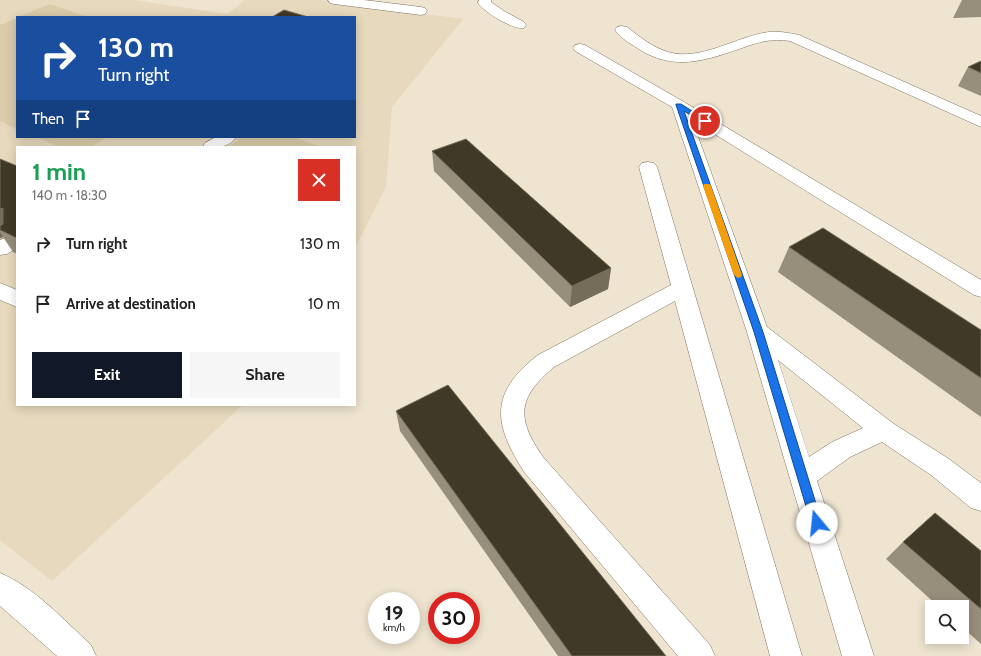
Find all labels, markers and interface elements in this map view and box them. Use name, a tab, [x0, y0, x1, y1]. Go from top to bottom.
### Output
text: 130 m	[98, 30, 174, 64]
icon: right	[32, 32, 84, 84]
text: Turn right	[98, 64, 169, 86]
pin	[688, 104, 722, 138]
icon: arrive	[72, 108, 94, 130]
text: Then	[32, 110, 64, 128]
icon: arrive	[694, 110, 716, 132]
text: 1 min	[32, 157, 86, 186]
button: close	[298, 159, 340, 201]
text: 140 m · 18:30	[32, 187, 107, 203]
icon: right	[32, 233, 54, 255]
text: Turn right	[66, 235, 127, 253]
text: 130 m	[300, 235, 340, 253]
icon: arrive	[32, 293, 54, 315]
text: Arrive at destination	[66, 295, 196, 313]
text: 10 m	[308, 295, 340, 313]
button: Exit	[32, 352, 182, 398]
button: Share	[190, 352, 340, 398]
position arrow	[796, 502, 838, 544]
speed limit sign: 30	[428, 592, 480, 644]
map controls	[925, 600, 969, 644]
button: search	[925, 600, 969, 644]
text: 19	[385, 601, 403, 625]
text: km/h	[383, 621, 405, 634]

